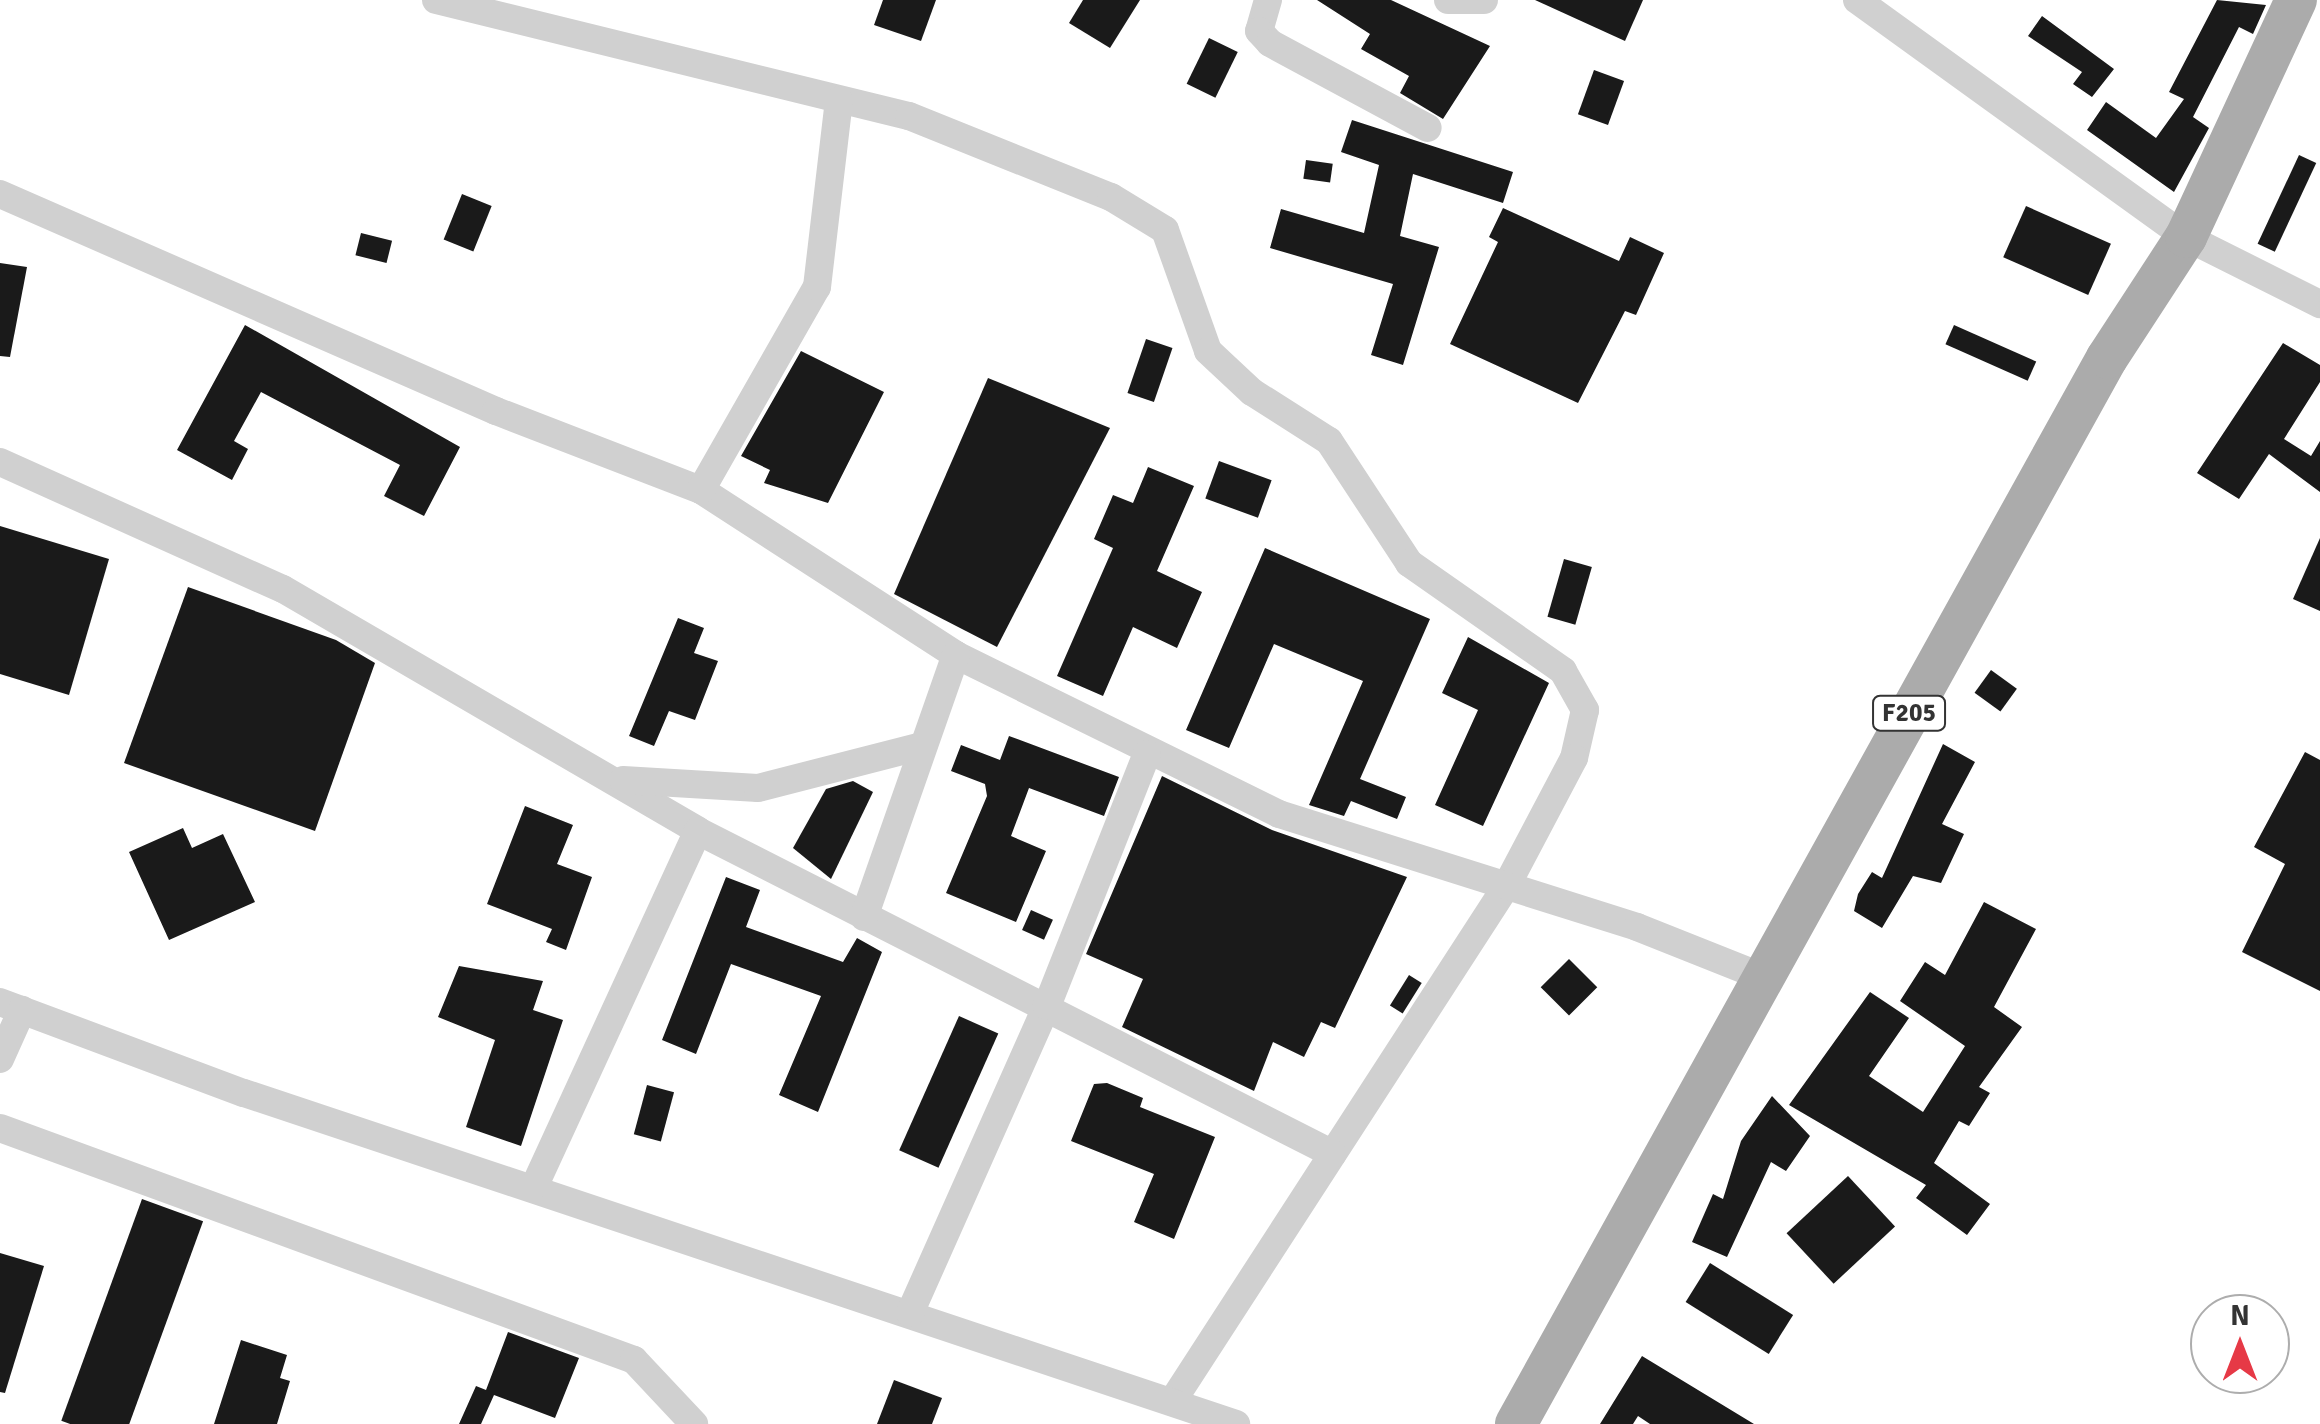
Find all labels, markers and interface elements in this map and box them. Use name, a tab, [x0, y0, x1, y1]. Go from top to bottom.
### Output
road number: F205	[1872, 693, 1946, 733]
north arrow	[2190, 1294, 2290, 1394]
text: N	[2230, 1299, 2250, 1333]

